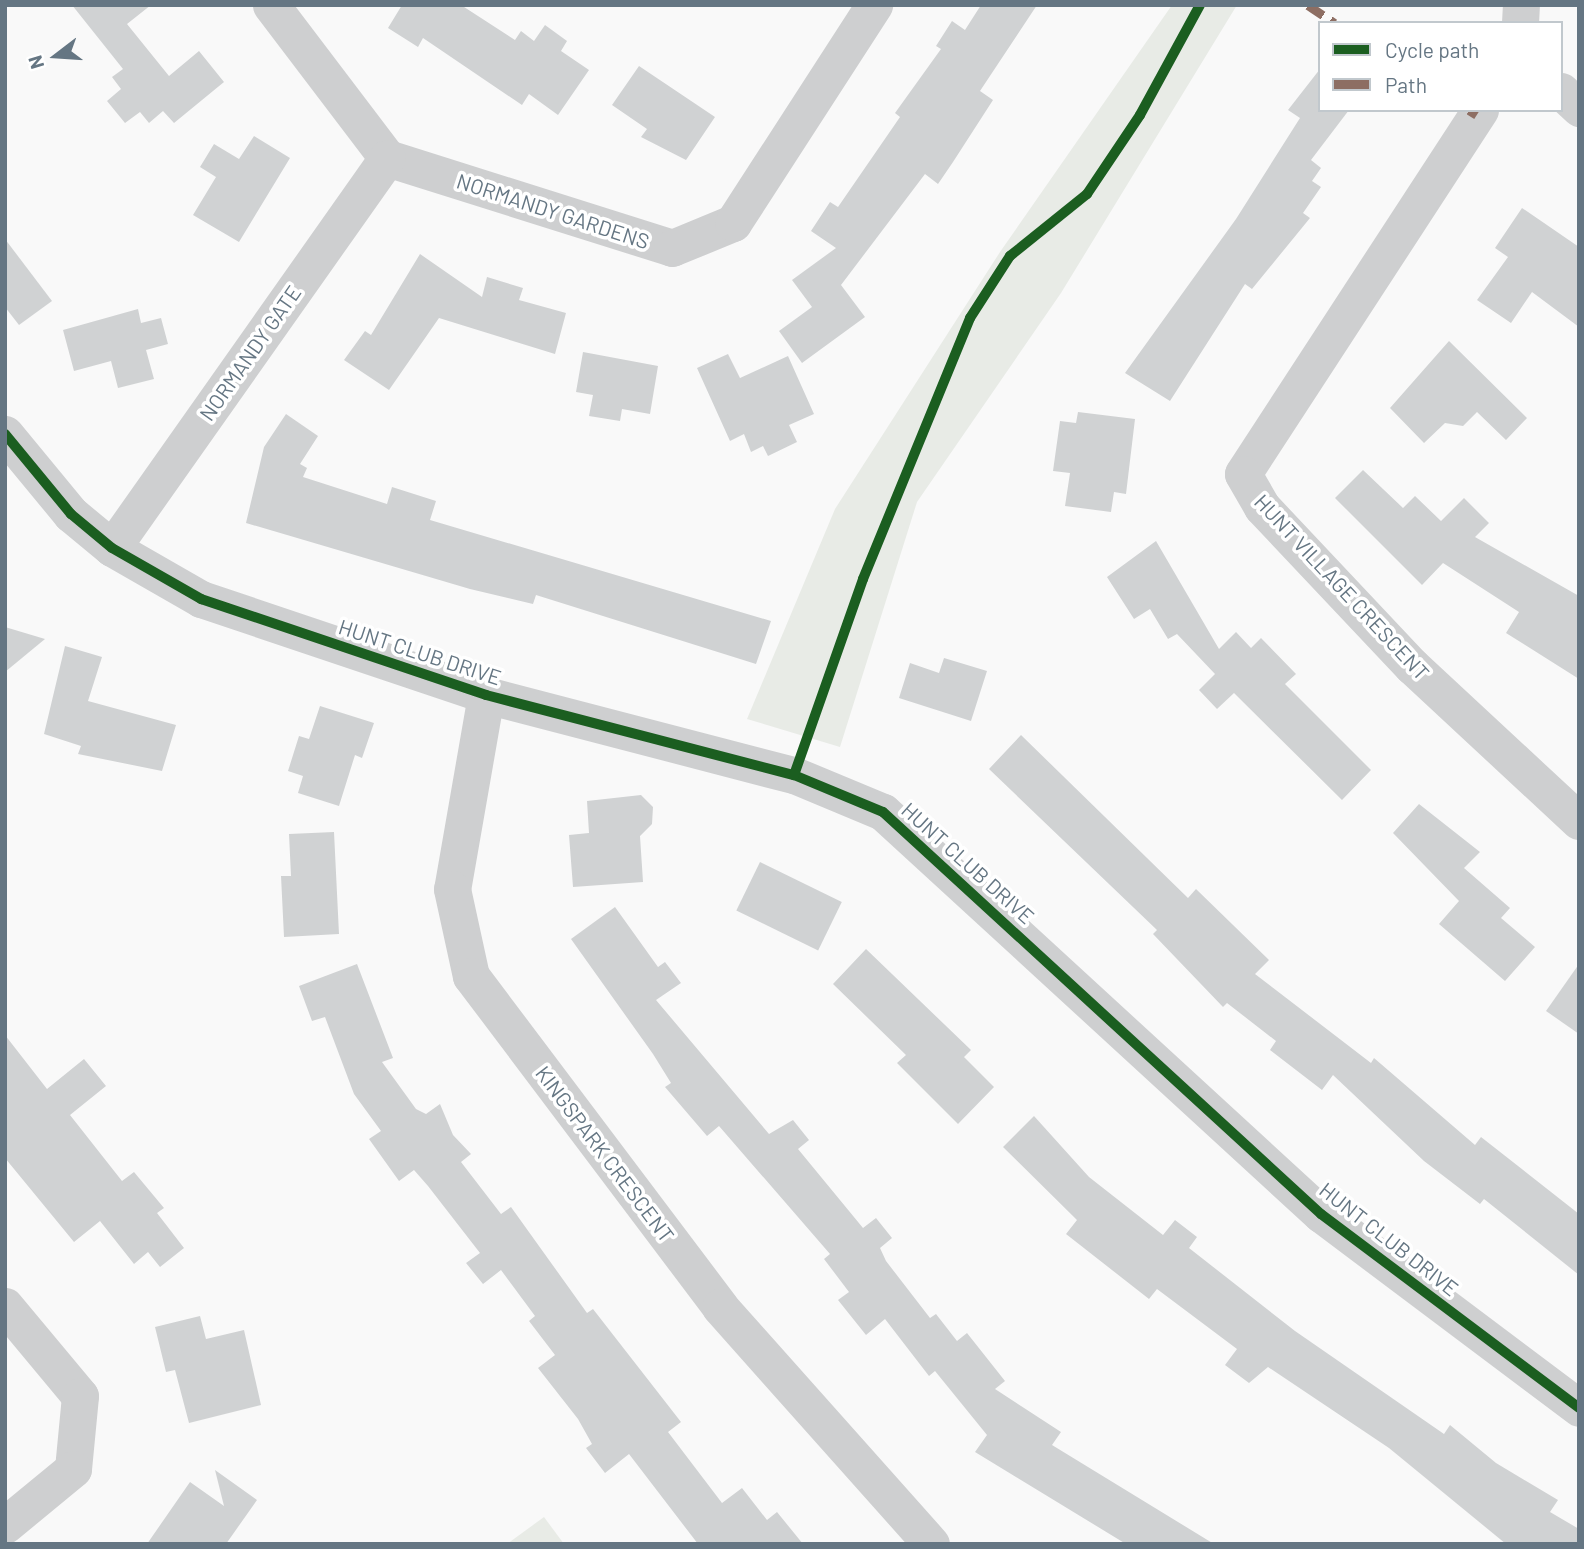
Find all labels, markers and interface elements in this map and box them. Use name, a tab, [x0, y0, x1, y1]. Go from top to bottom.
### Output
north arrow	[21, 21, 91, 91]
legend	[1318, 21, 1563, 112]
text: Cycle path	[1385, 37, 1479, 62]
text: N	[23, 53, 48, 72]
text: Path	[1385, 72, 1427, 97]
street label: NORMANDY GARDENS	[453, 168, 653, 254]
street label: NORMANDY GATE	[194, 280, 306, 426]
street label: HUNT VILLAGE CRESCENT	[1249, 489, 1435, 685]
street label: HUNT CLUB DRIVE	[336, 614, 504, 690]
street label: HUNT CLUB DRIVE	[897, 797, 1039, 929]
street label: KINGSPARK CRESCENT	[530, 1061, 680, 1247]
street label: HUNT CLUB DRIVE	[1315, 1177, 1463, 1301]

